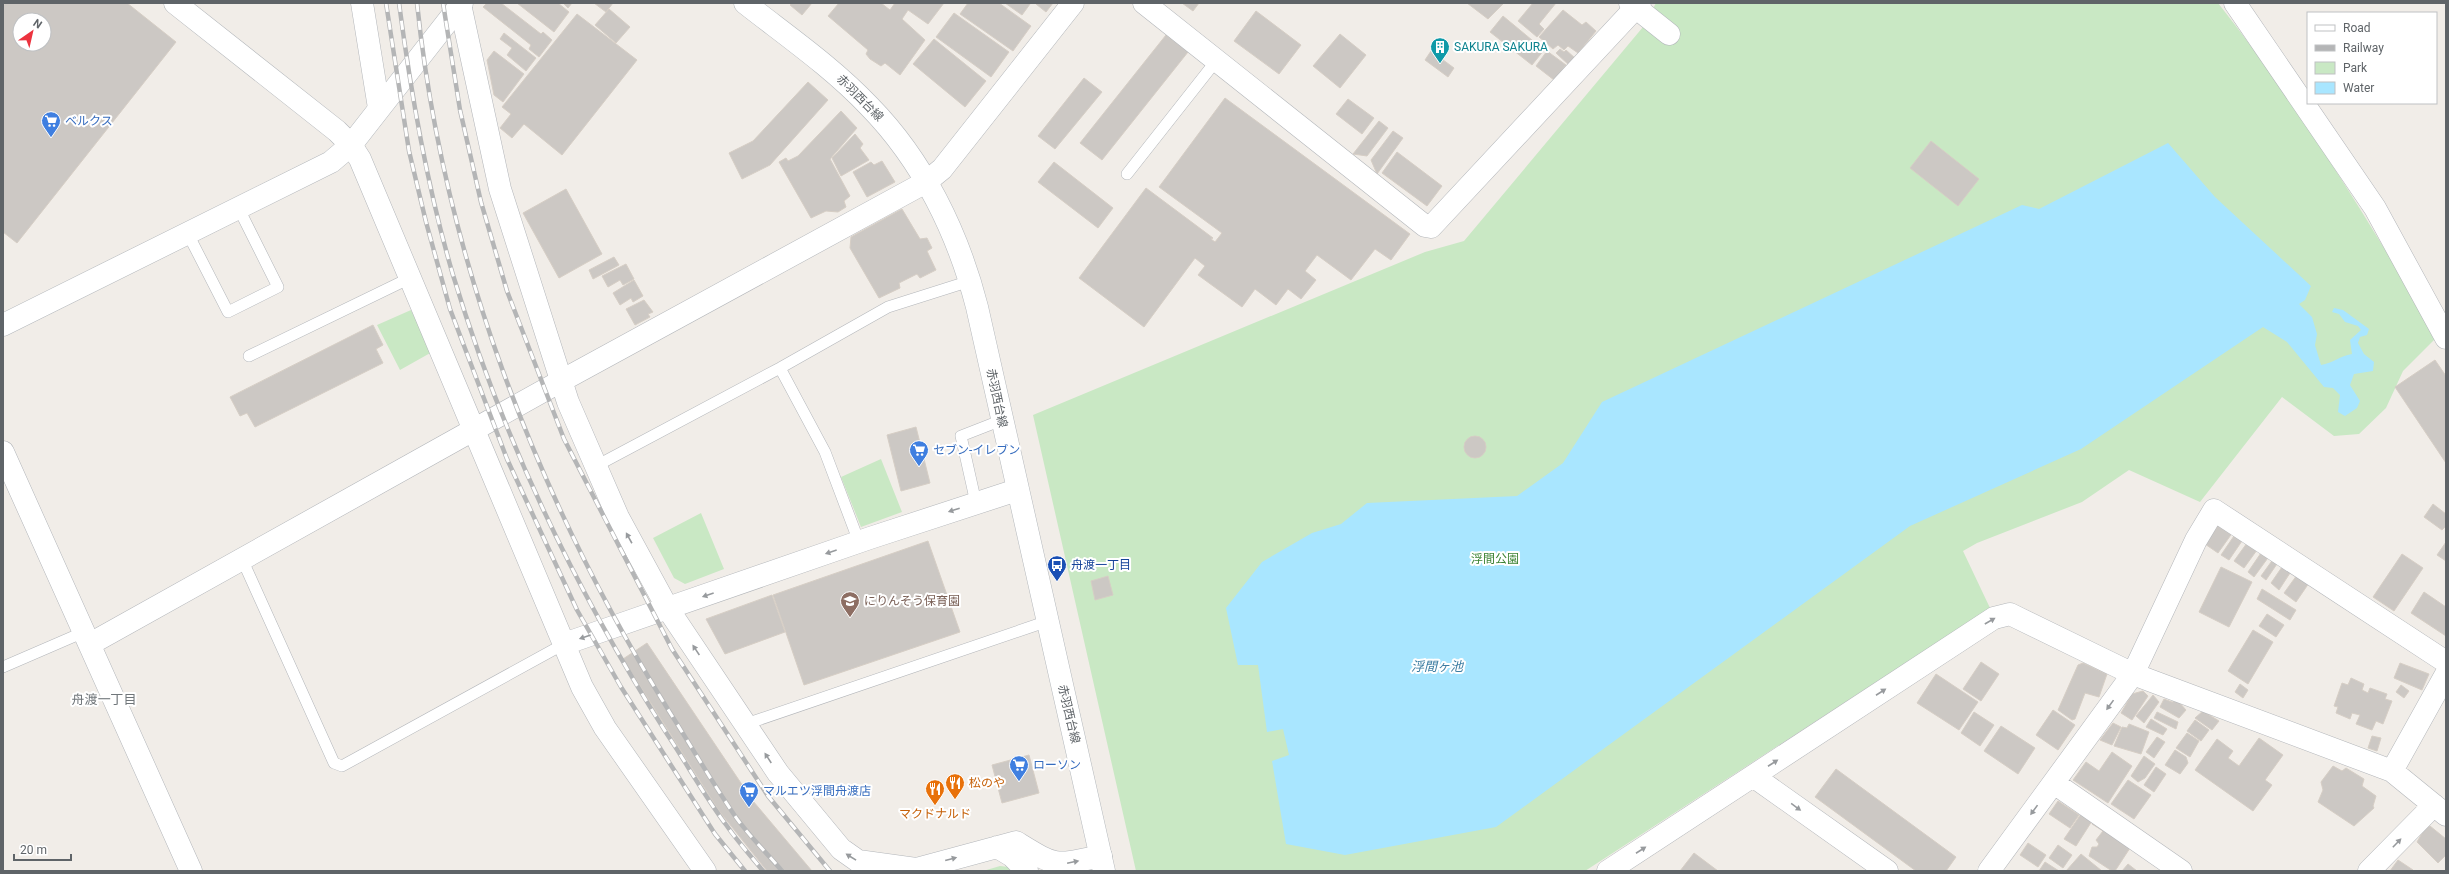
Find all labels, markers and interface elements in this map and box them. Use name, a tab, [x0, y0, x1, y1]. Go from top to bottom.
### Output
north arrow	[12, 12, 52, 52]
legend	[2307, 12, 2437, 104]
text: N	[30, 17, 44, 32]
text: Road	[2343, 21, 2371, 35]
building icon: SAKURA SAKURA	[1429, 36, 1451, 64]
place label: SAKURA SAKURA	[1454, 40, 1548, 54]
text: Railway	[2343, 41, 2384, 55]
text: Park	[2343, 61, 2368, 75]
street label: 赤羽西台線	[834, 72, 886, 124]
text: Water	[2343, 81, 2374, 95]
supermarket icon: ベルクス	[40, 110, 62, 138]
place label: ベルクス	[65, 114, 113, 128]
street label: 赤羽西台線	[984, 367, 1010, 429]
supermarket icon: セブン-イレブン	[908, 439, 930, 467]
place label: セブン-イレブン	[933, 443, 1020, 457]
one-way arrow	[947, 508, 959, 514]
one-way arrow	[626, 532, 633, 544]
one-way arrow	[824, 549, 836, 555]
park label: 浮間公園	[1471, 552, 1519, 566]
bus stop icon: 舟渡一丁目	[1046, 554, 1068, 582]
place label: 舟渡一丁目	[1071, 558, 1131, 572]
school or university icon: にりんそう保育園	[839, 590, 861, 618]
one-way arrow	[702, 592, 714, 598]
place label: にりんそう保育園	[864, 594, 960, 608]
one-way arrow	[1984, 618, 1996, 625]
one-way arrow	[579, 635, 591, 641]
one-way arrow	[692, 645, 700, 655]
water label: 浮間ヶ池	[1411, 659, 1465, 674]
street label: 赤羽西台線	[1055, 683, 1083, 745]
one-way arrow	[1876, 688, 1887, 696]
district label: 舟渡一丁目	[71, 692, 137, 707]
one-way arrow	[2107, 700, 2115, 710]
one-way arrow	[764, 753, 772, 763]
supermarket icon: ローソン	[1008, 754, 1030, 782]
place label: ローソン	[1033, 758, 1081, 772]
one-way arrow	[1767, 759, 1778, 767]
restaurant icon: 松のや	[944, 772, 966, 800]
place label: 松のや	[969, 776, 1005, 790]
restaurant icon: マクドナルド	[924, 778, 946, 806]
supermarket icon: マルエツ浮間舟渡店	[738, 780, 760, 808]
place label: マルエツ浮間舟渡店	[763, 784, 871, 798]
one-way arrow	[1791, 802, 1802, 811]
one-way arrow	[2030, 805, 2038, 815]
place label: マクドナルド	[899, 807, 971, 821]
scale bar	[14, 836, 71, 862]
one-way arrow	[2392, 838, 2401, 848]
text: 20 m	[20, 843, 47, 857]
one-way arrow	[1635, 846, 1646, 853]
one-way arrow	[846, 853, 856, 861]
one-way arrow	[945, 856, 958, 862]
one-way arrow	[1067, 859, 1079, 865]

